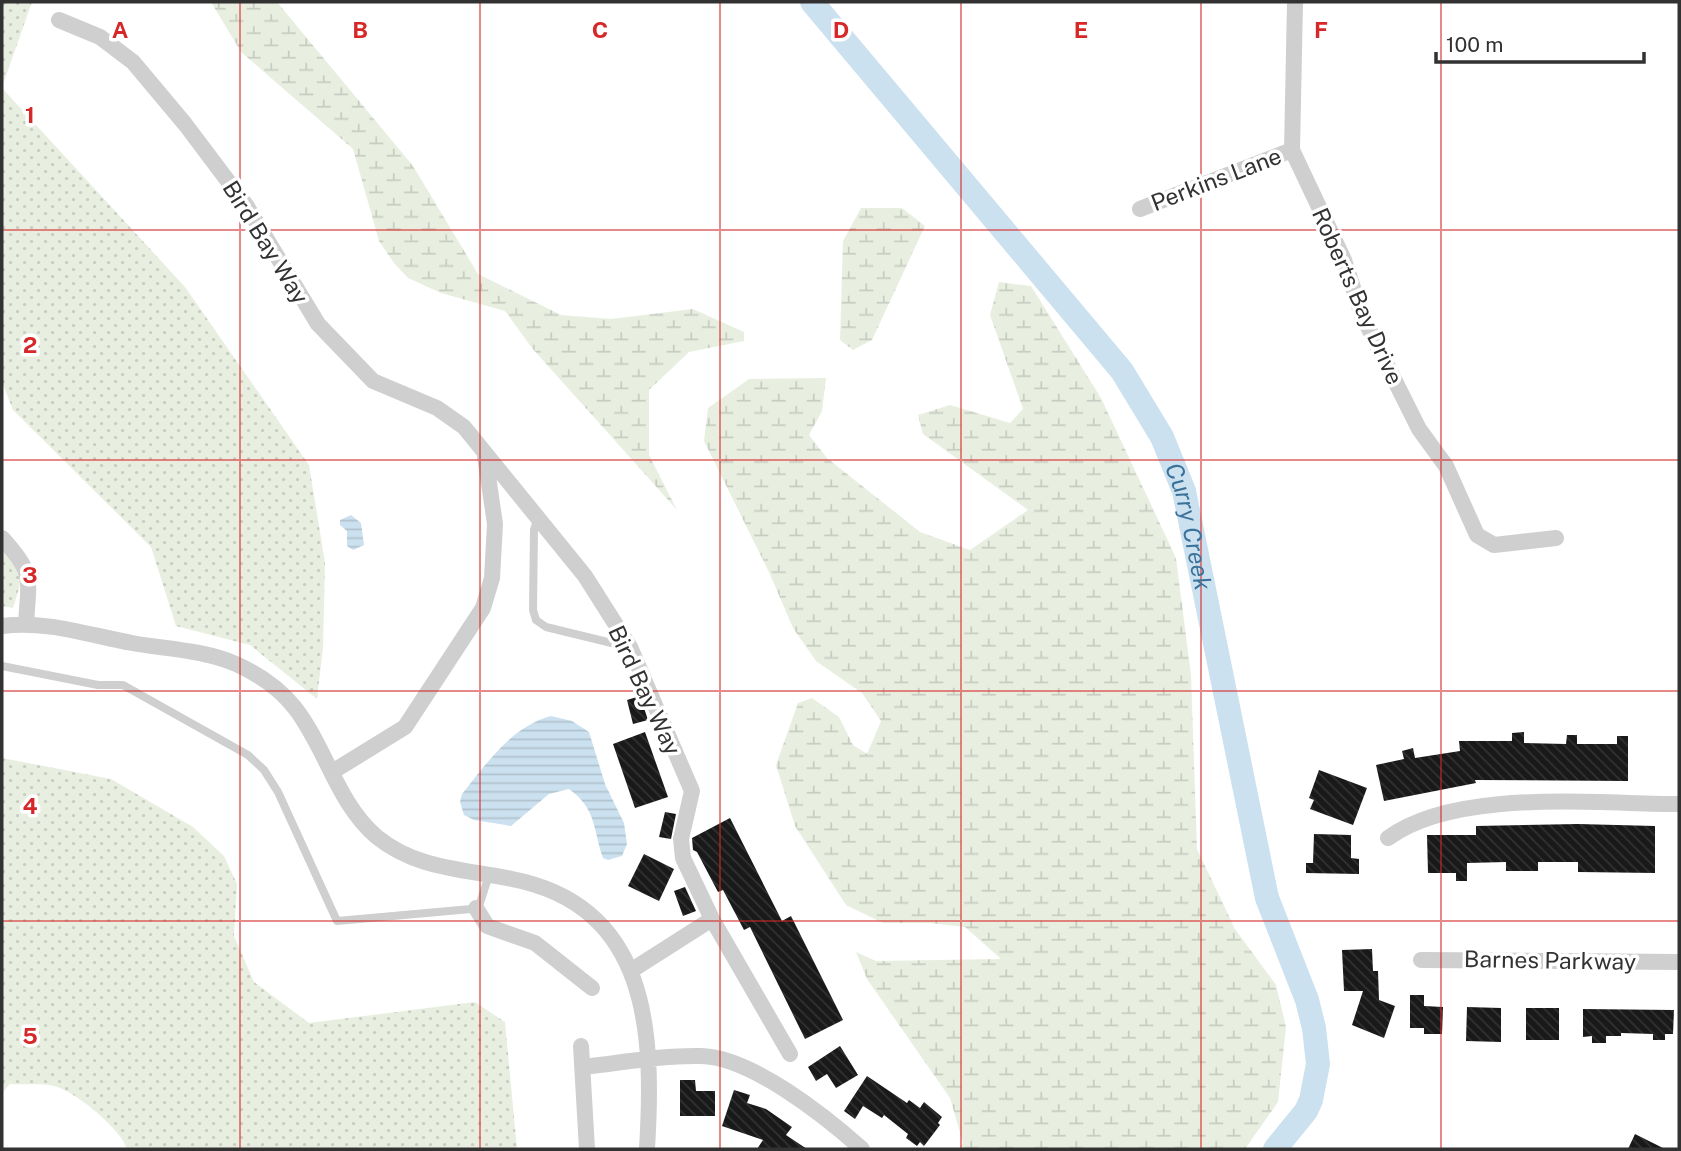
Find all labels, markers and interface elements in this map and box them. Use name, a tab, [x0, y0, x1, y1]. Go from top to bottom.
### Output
text: A	[112, 16, 129, 43]
text: B	[352, 16, 368, 43]
text: C	[592, 16, 608, 43]
text: D	[833, 16, 849, 43]
text: E	[1074, 16, 1088, 43]
text: F	[1314, 16, 1328, 43]
scale bar	[1436, 21, 1644, 65]
text: 100 m	[1446, 32, 1503, 57]
text: 1	[25, 101, 35, 128]
street label: Perkins Lane	[1147, 142, 1285, 216]
street label: Bird Bay Way	[217, 175, 315, 309]
street label: Roberts Bay Drive	[1307, 204, 1409, 388]
text: 2	[23, 331, 37, 358]
water label: Curry Creek	[1160, 458, 1218, 592]
text: 3	[22, 561, 38, 588]
street label: Bird Bay Way	[603, 621, 687, 759]
text: 4	[22, 792, 38, 819]
street label: Barnes Parkway	[1464, 945, 1636, 975]
text: 5	[22, 1022, 38, 1049]

